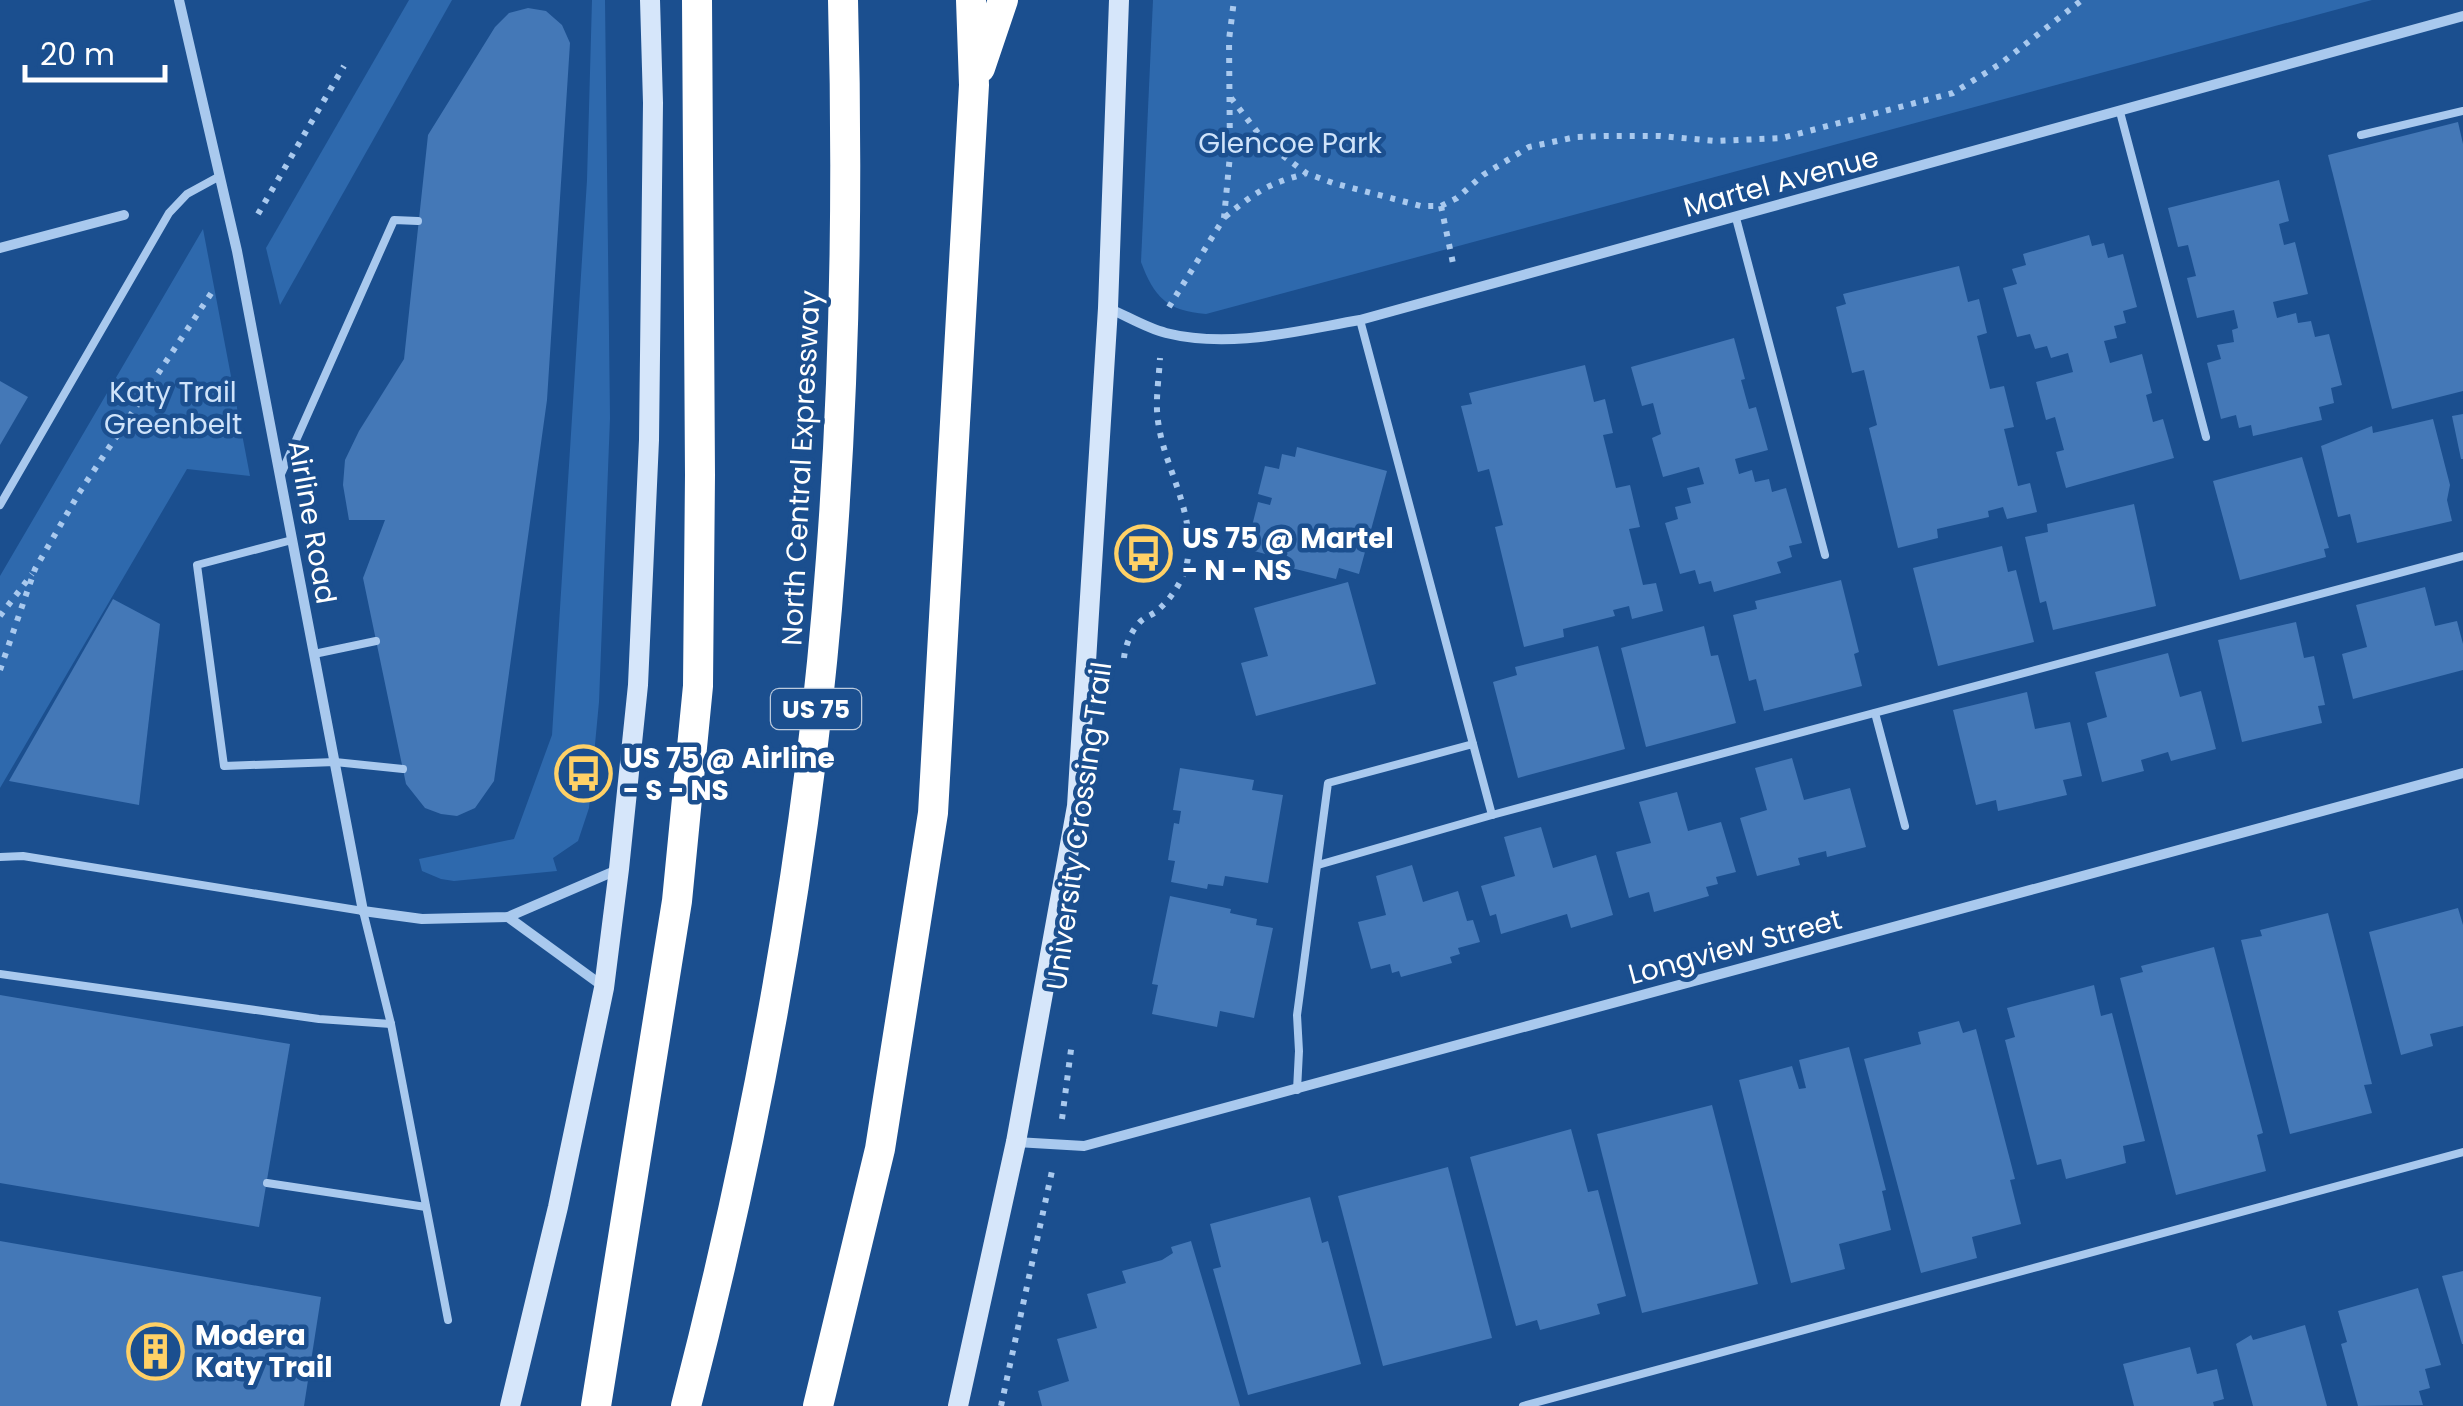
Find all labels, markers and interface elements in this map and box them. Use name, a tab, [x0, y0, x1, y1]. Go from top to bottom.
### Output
scale bar	[25, 20, 165, 82]
text: 20 m	[40, 33, 115, 76]
park label: Glencoe Park	[1198, 124, 1382, 163]
street label: Martel Avenue	[1679, 137, 1883, 227]
street label: North Central Expressway	[772, 289, 830, 647]
park label: Katy Trail Greenbelt	[104, 373, 242, 444]
street label: Airline Road	[278, 437, 346, 607]
place label: US 75 @ Martel - N - NS	[1182, 519, 1394, 590]
bus stop icon: US 75 @ Martel - N - NS	[1113, 524, 1173, 584]
street label: University Crossing Trail	[1037, 659, 1121, 993]
road number: US 75	[771, 689, 861, 729]
place label: US 75 @ Airline - S - NS	[623, 739, 835, 810]
bus stop icon: US 75 @ Airline - S - NS	[554, 744, 614, 804]
street label: Longview Street	[1624, 900, 1846, 994]
place label: Modera Katy Trail	[195, 1316, 333, 1387]
building icon: Modera Katy Trail	[126, 1321, 186, 1381]

